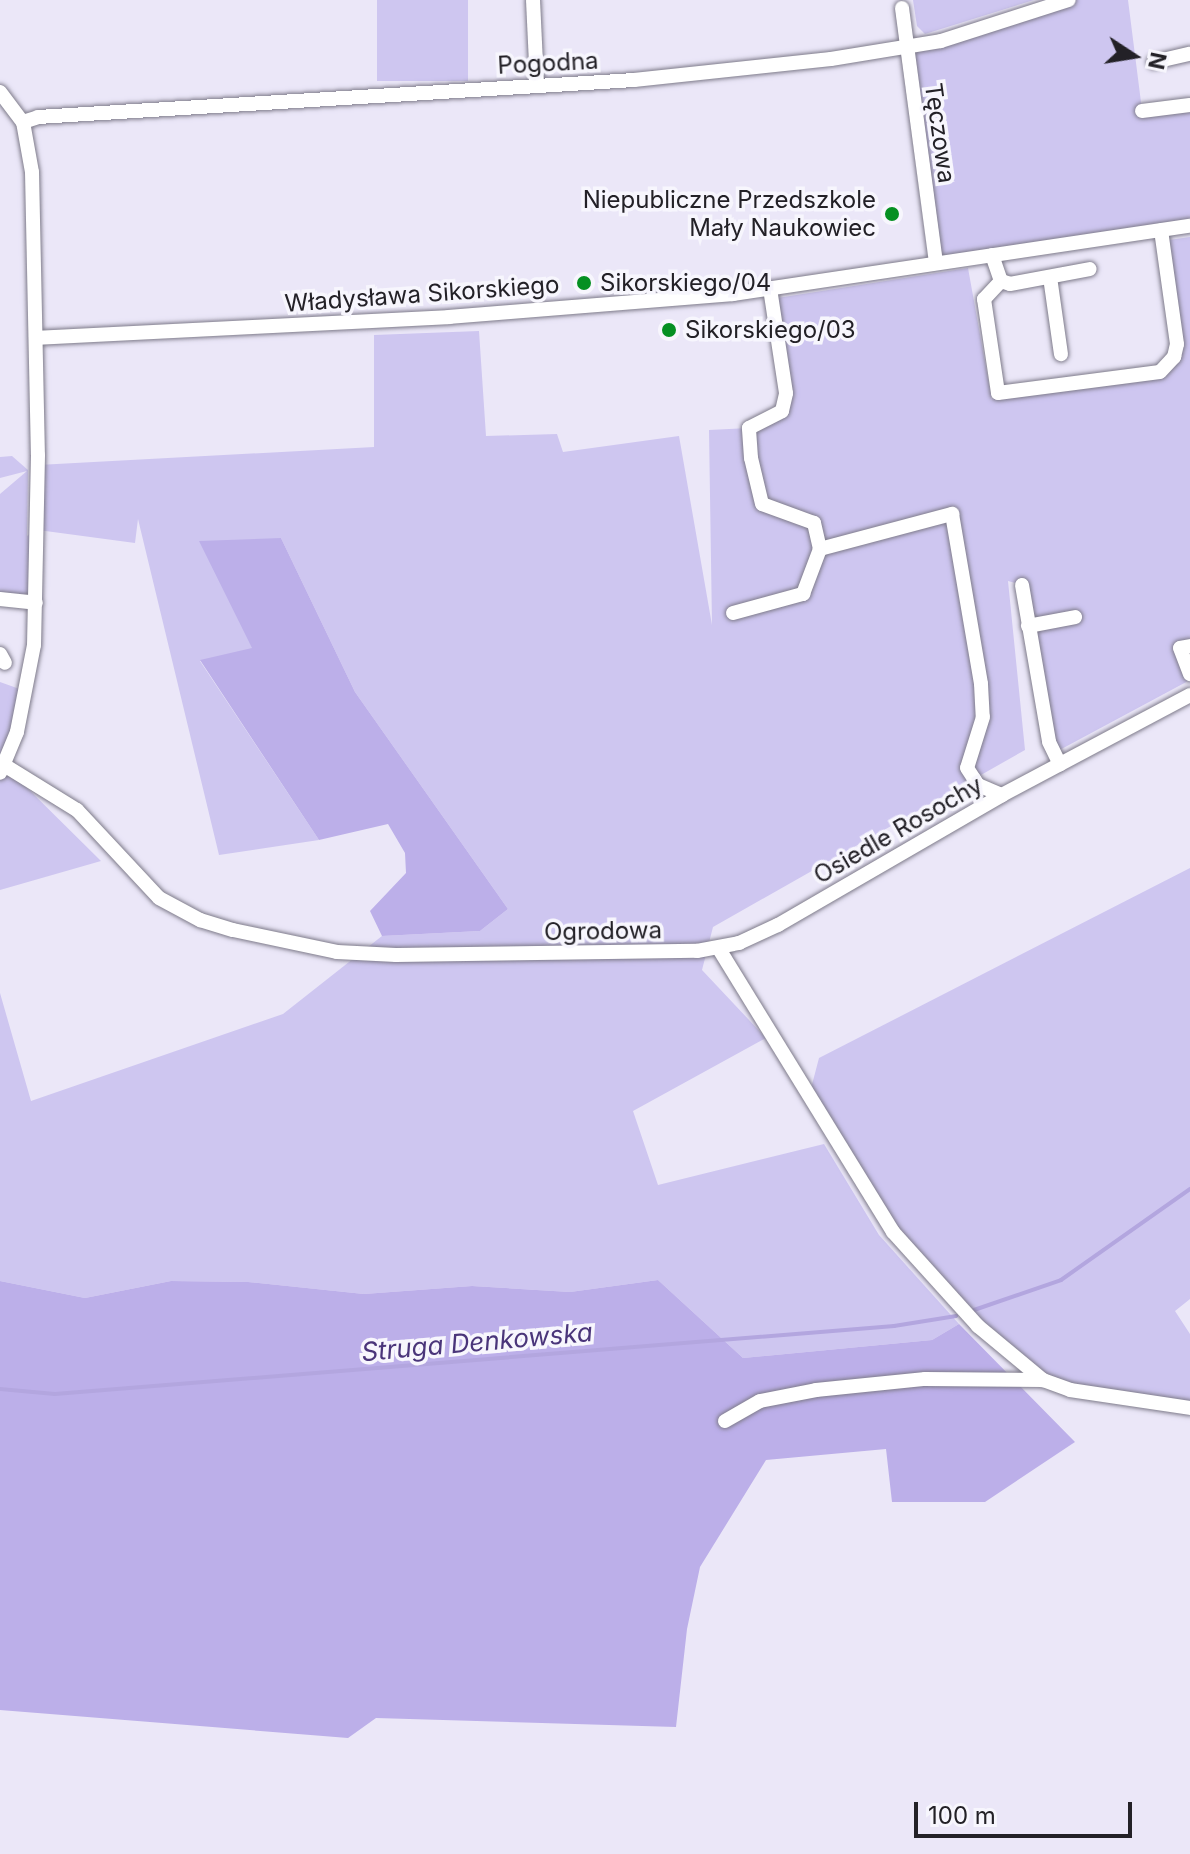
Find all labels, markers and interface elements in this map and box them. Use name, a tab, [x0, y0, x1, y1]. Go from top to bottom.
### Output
north arrow	[1094, 16, 1174, 96]
street label: Pogodna	[497, 46, 599, 80]
text: N	[1143, 50, 1172, 72]
street label: Tęczowa	[919, 81, 961, 185]
place label: Niepubliczne Przedszkole Mały Naukowiec	[583, 186, 876, 242]
marker: Niepubliczne Przedszkole Mały Naukowiec	[883, 205, 901, 223]
place label: Sikorskiego/04	[600, 269, 771, 297]
street label: Władysława Sikorskiego	[284, 270, 560, 318]
marker: Sikorskiego/04	[575, 274, 593, 292]
place label: Sikorskiego/03	[685, 316, 856, 344]
marker: Sikorskiego/03	[660, 321, 678, 339]
street label: Osiedle Rosochy	[809, 770, 987, 890]
street label: Ogrodowa	[544, 916, 662, 946]
water label: Struga Denkowska	[360, 1316, 594, 1368]
scale bar	[918, 1786, 1136, 1836]
text: 100 m	[928, 1801, 996, 1830]

